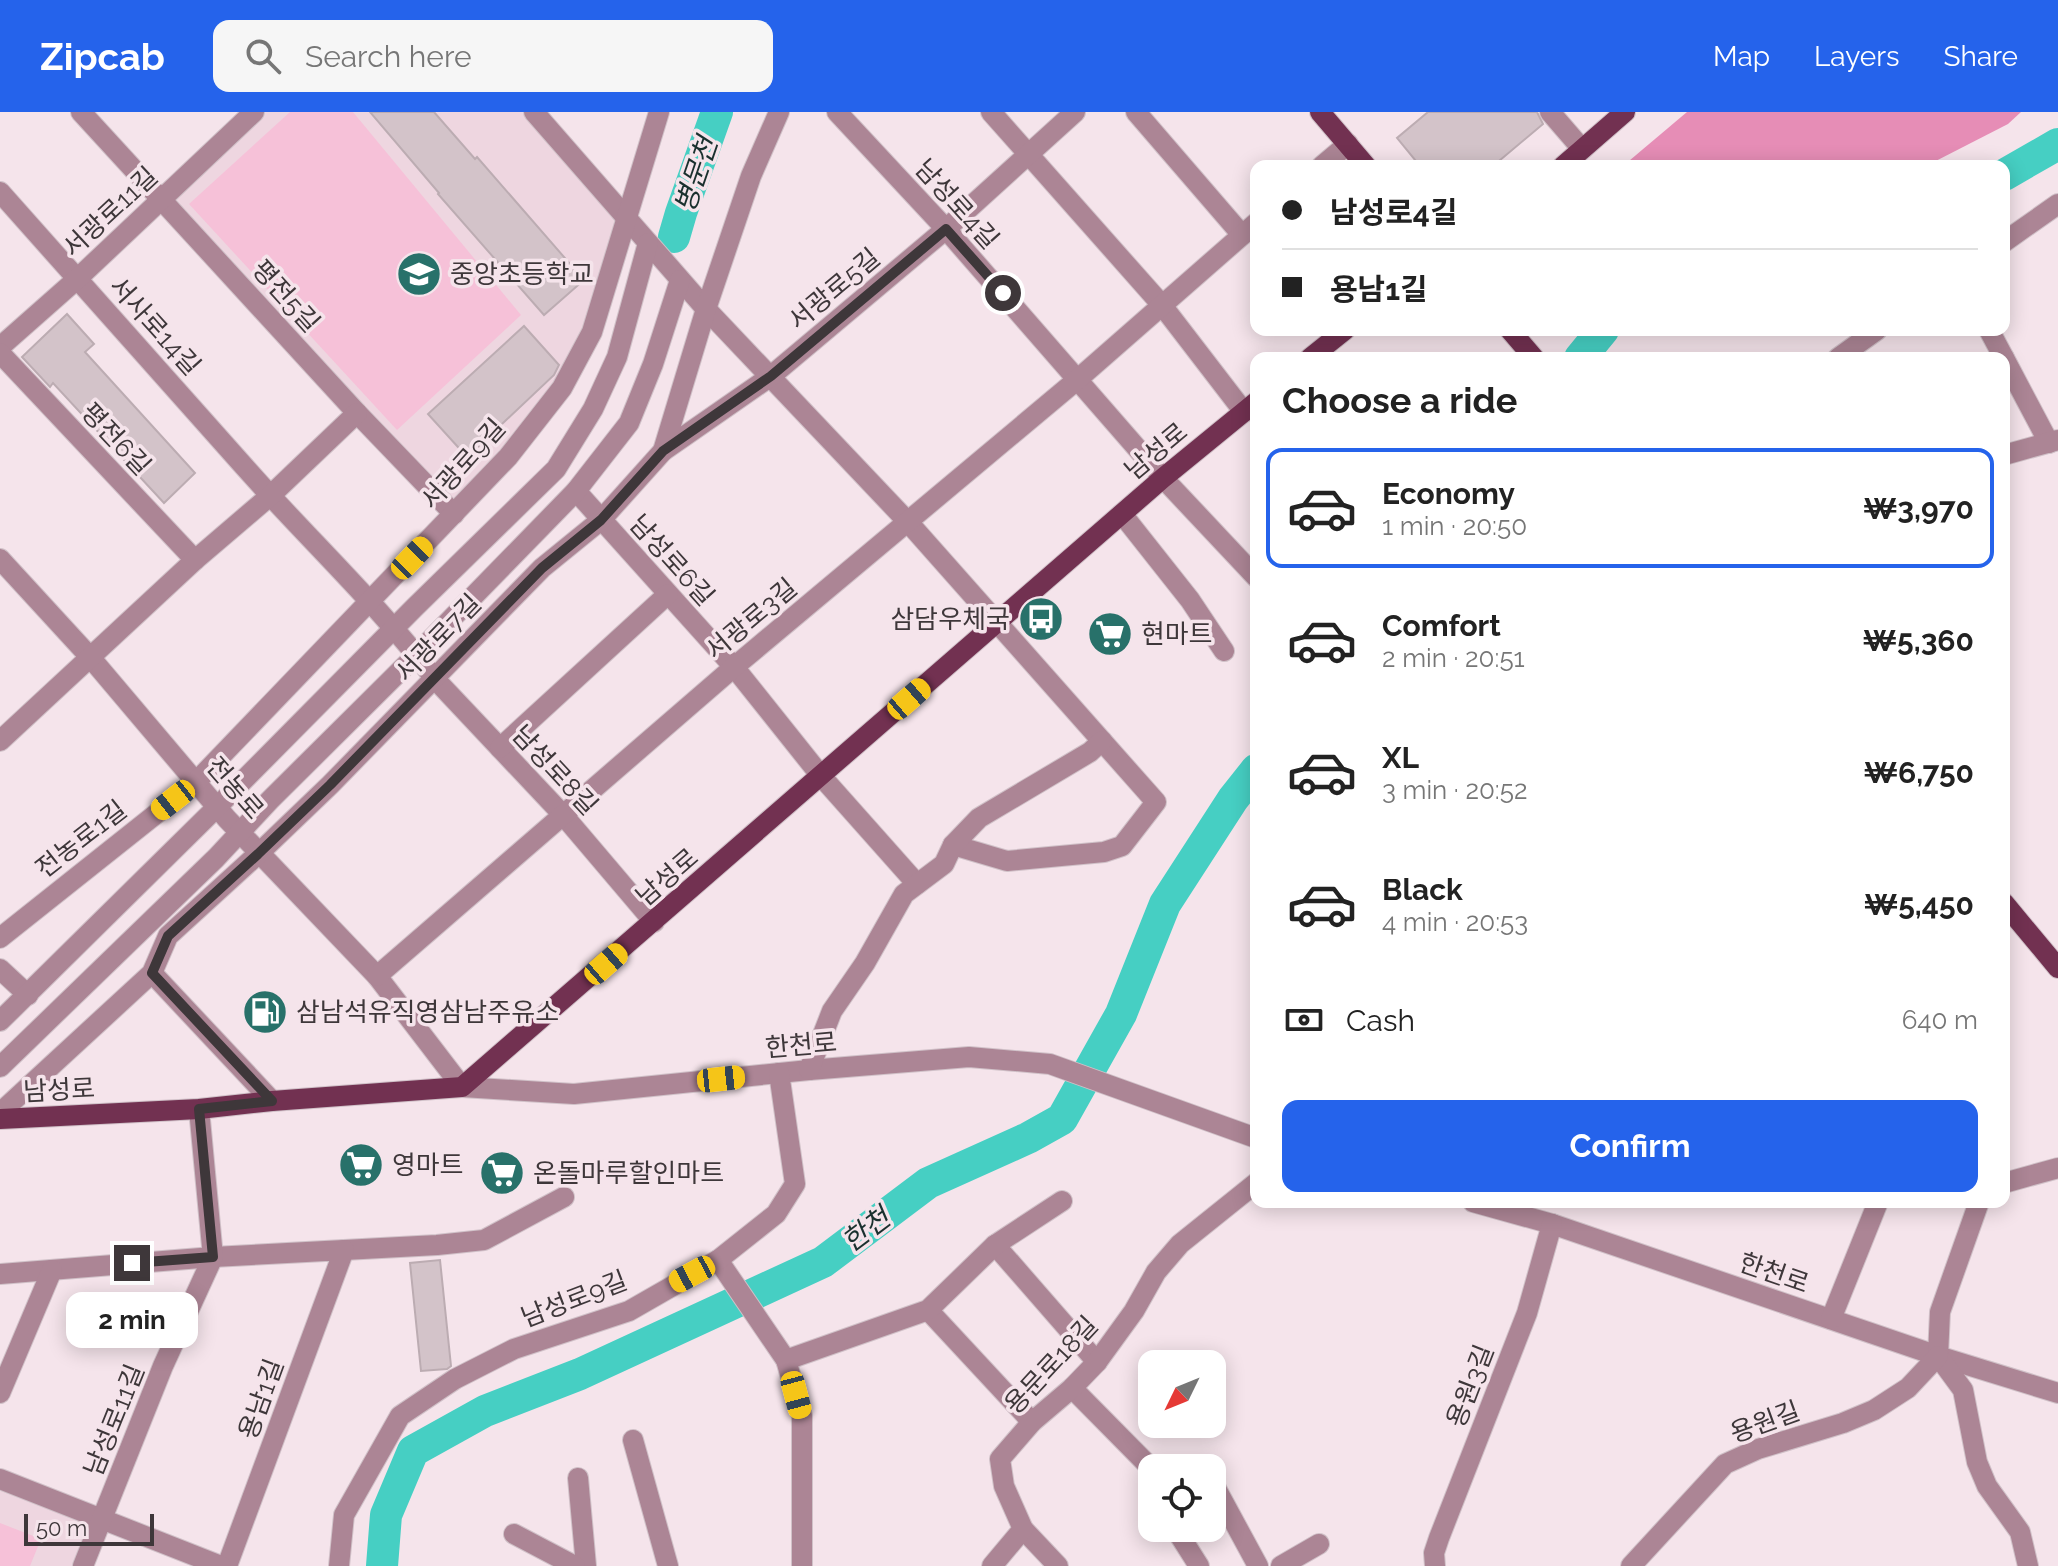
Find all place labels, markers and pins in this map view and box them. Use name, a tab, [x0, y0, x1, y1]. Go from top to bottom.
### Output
school or university icon: 중앙초등학교	[395, 250, 443, 298]
place label: 중앙초등학교	[450, 259, 594, 289]
bus stop icon: 삼담우체국	[1017, 595, 1065, 643]
place label: 삼담우체국	[890, 604, 1010, 634]
supermarket icon: 현마트	[1086, 610, 1134, 658]
place label: 현마트	[1141, 619, 1213, 649]
fuel station icon: 삼남석유직영삼남주유소	[241, 988, 289, 1036]
place label: 삼남석유직영삼남주유소	[296, 997, 559, 1027]
supermarket icon: 영마트	[337, 1141, 385, 1189]
supermarket icon: 온돌마루할인마트	[478, 1149, 526, 1197]
place label: 영마트	[392, 1150, 464, 1180]
place label: 온돌마루할인마트	[533, 1158, 724, 1188]

